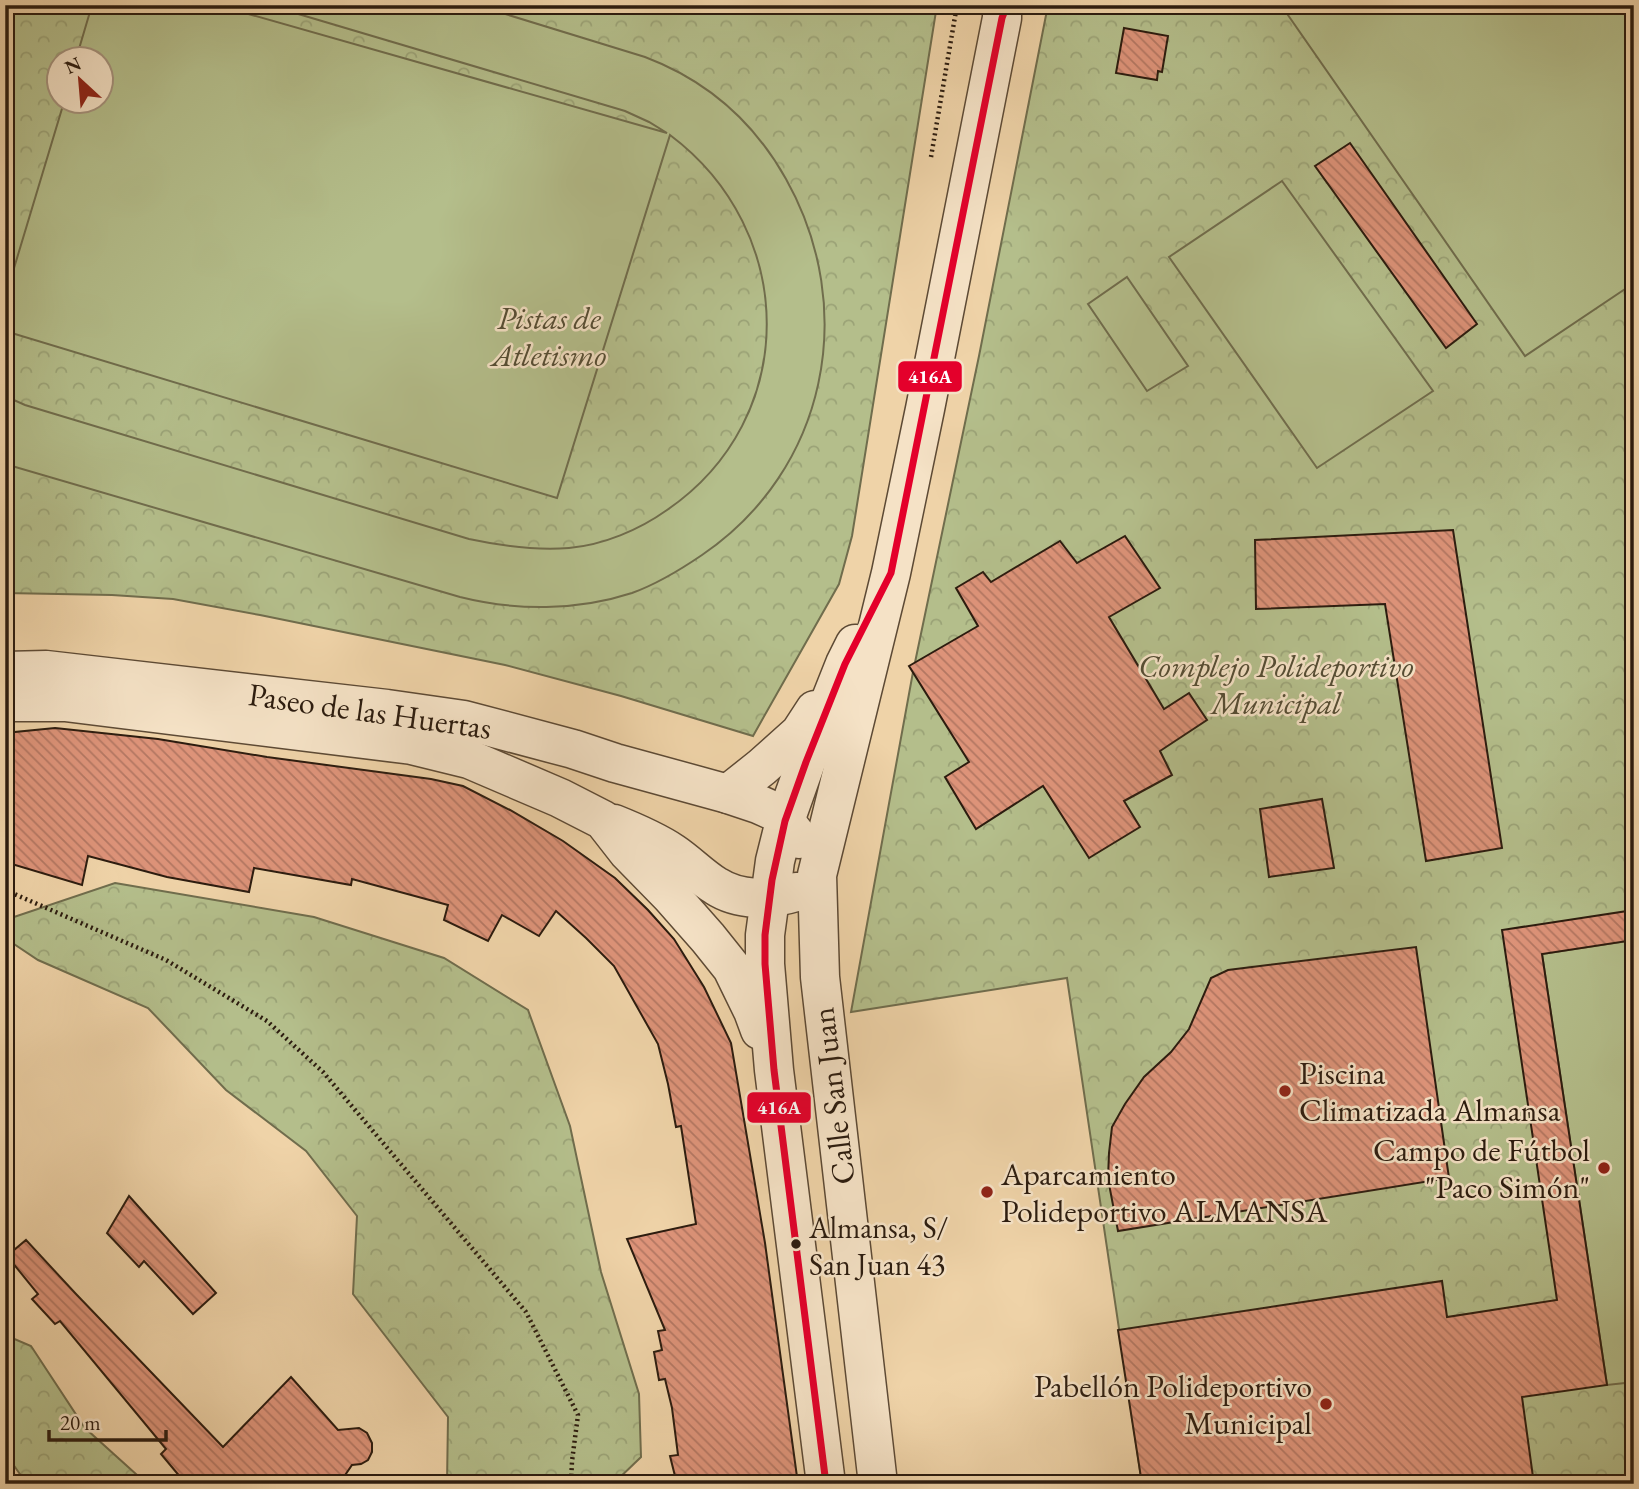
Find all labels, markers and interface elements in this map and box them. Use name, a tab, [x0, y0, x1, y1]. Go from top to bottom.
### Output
north arrow	[46, 46, 116, 116]
text: N	[60, 50, 86, 80]
park label: Pistas de Atletismo	[490, 297, 606, 376]
line badge: 416A	[897, 360, 963, 393]
text: 416A	[908, 364, 952, 389]
park label: Complejo Polideportivo Municipal	[1138, 645, 1414, 724]
street label: Paseo de las Huertas	[246, 673, 494, 749]
street label: Calle San Juan	[801, 1005, 865, 1187]
place label: Piscina Climatizada Almansa	[1299, 1052, 1561, 1131]
marker: Piscina Climatizada Almansa	[1277, 1083, 1293, 1099]
line badge: 416A	[746, 1091, 812, 1124]
text: 416A	[757, 1095, 801, 1120]
place label: Campo de Fútbol "Paco Simón"	[1373, 1129, 1590, 1208]
place label: Aparcamiento Polideportivo ALMANSA	[1000, 1153, 1328, 1232]
marker: Campo de Fútbol "Paco Simón"	[1596, 1160, 1612, 1176]
marker: Aparcamiento Polideportivo ALMANSA	[979, 1184, 995, 1200]
place label: Almansa, S/ San Juan 43	[808, 1208, 949, 1284]
marker: Almansa, S/ San Juan 43	[789, 1237, 803, 1251]
place label: Pabellón Polideportivo Municipal	[1034, 1365, 1312, 1444]
marker: Pabellón Polideportivo Municipal	[1318, 1396, 1334, 1412]
scale bar	[49, 1398, 166, 1442]
text: 20 m	[60, 1409, 101, 1436]

